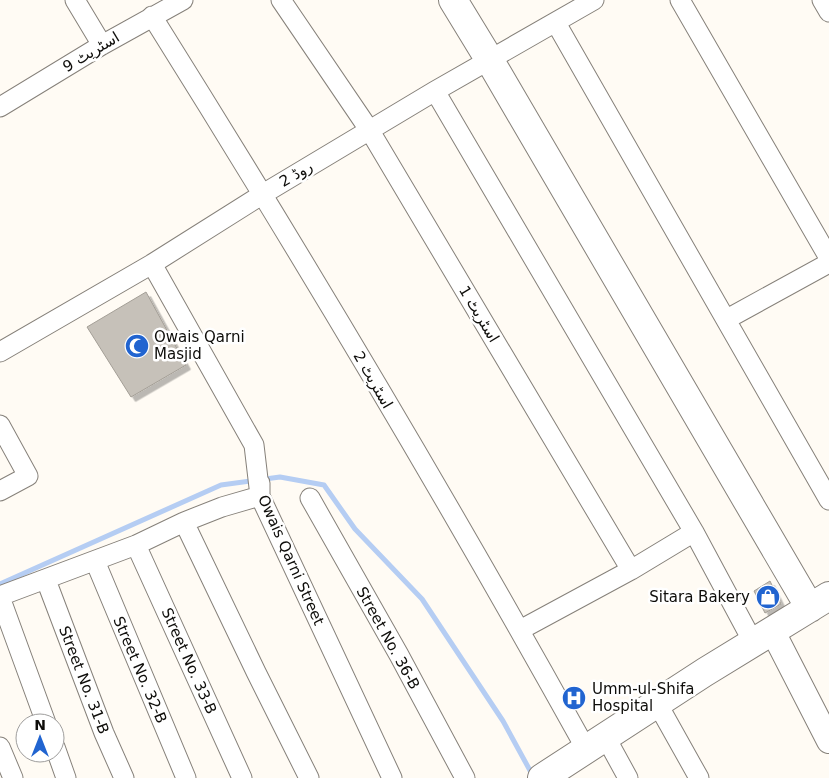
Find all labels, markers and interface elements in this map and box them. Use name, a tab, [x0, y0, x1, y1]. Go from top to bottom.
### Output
street label: اسٹریٹ 9	[59, 28, 123, 76]
street label: روڈ 2	[276, 157, 316, 191]
street label: اسٹریٹ 1	[455, 282, 503, 346]
place label: Owais Qarni Masjid	[154, 328, 245, 363]
mosque icon: Owais Qarni Masjid	[124, 333, 150, 359]
street label: اسٹریٹ 2	[350, 348, 396, 412]
street label: Owais Qarni Street	[254, 492, 328, 628]
street label: Street No. 36-B	[352, 584, 424, 692]
shop icon: Sitara Bakery	[755, 584, 781, 610]
place label: Sitara Bakery	[649, 588, 750, 606]
street label: Street No. 33-B	[158, 605, 220, 717]
street label: Street No. 32-B	[109, 614, 171, 726]
street label: Street No. 31-B	[55, 623, 113, 737]
place label: Umm-ul-Shifa Hospital	[592, 680, 694, 715]
hospital icon: Umm-ul-Shifa Hospital	[561, 685, 587, 711]
north arrow	[15, 713, 65, 763]
text: N	[34, 717, 46, 733]

